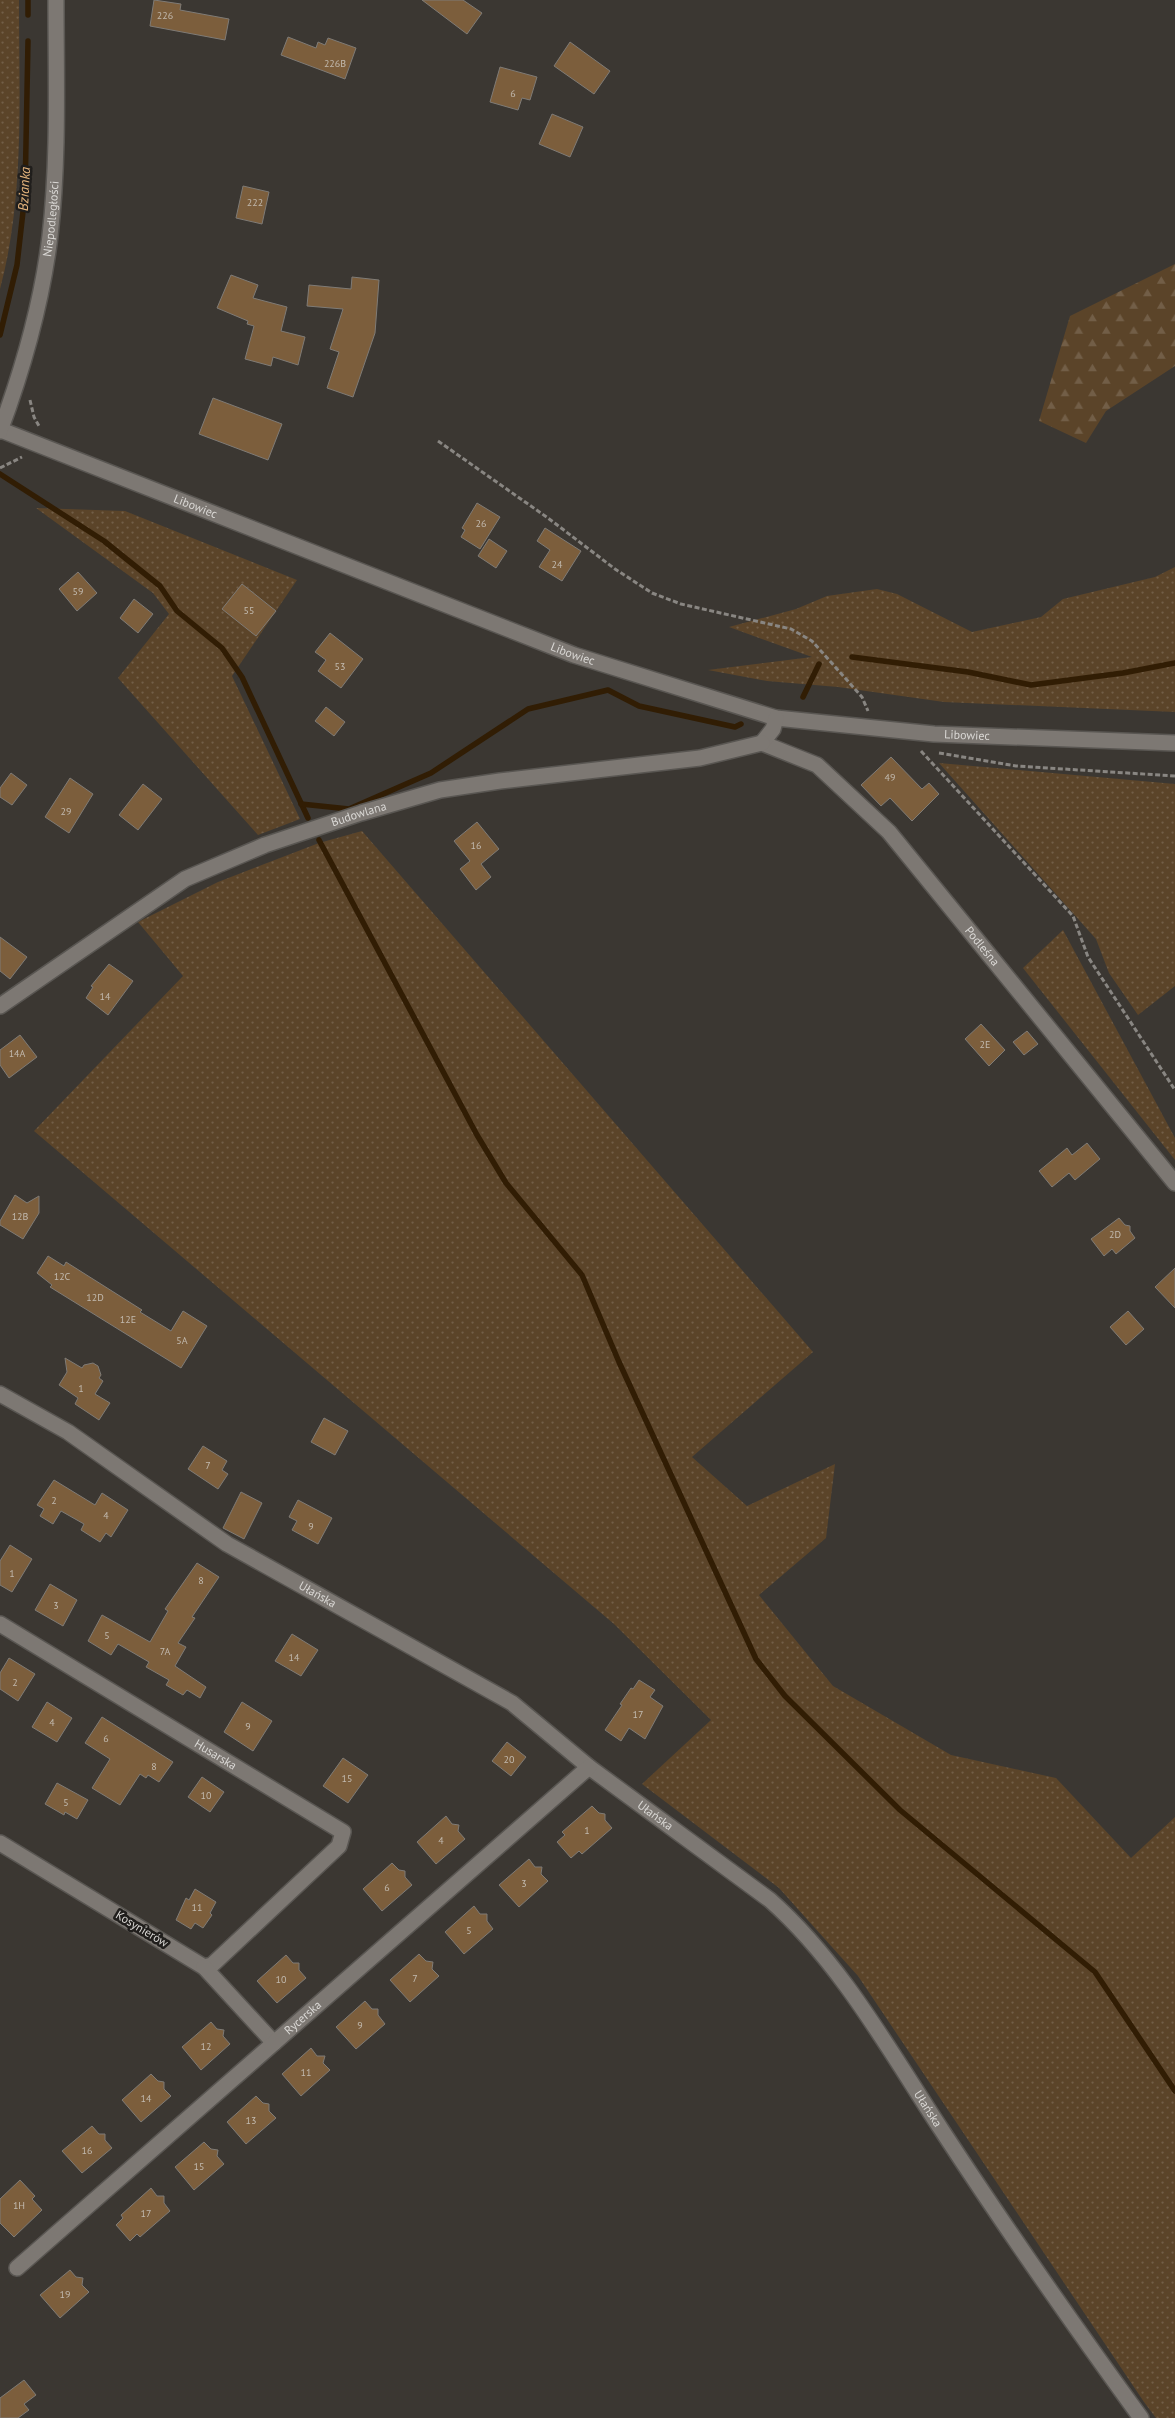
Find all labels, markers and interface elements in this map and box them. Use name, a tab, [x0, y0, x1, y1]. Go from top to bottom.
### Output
house number: 226	[157, 9, 173, 22]
house number: 226B	[324, 57, 346, 70]
house number: 6	[510, 87, 516, 100]
water label: Bzianka	[14, 166, 34, 212]
street label: Niepodległości	[39, 180, 62, 258]
house number: 222	[247, 196, 263, 209]
street label: Libowiec	[172, 491, 220, 521]
house number: 26	[476, 517, 486, 530]
house number: 24	[552, 558, 563, 571]
house number: 59	[73, 585, 83, 598]
house number: 55	[244, 604, 254, 617]
street label: Libowiec	[549, 639, 597, 668]
house number: 53	[335, 660, 345, 673]
street label: Libowiec	[944, 726, 991, 743]
house number: 49	[885, 771, 895, 784]
street label: Budowlana	[329, 798, 388, 829]
house number: 29	[61, 805, 71, 818]
house number: 16	[471, 839, 481, 852]
street label: Podleśna	[962, 923, 1003, 969]
house number: 14	[100, 990, 111, 1003]
house number: 2E	[980, 1038, 990, 1051]
house number: 14A	[9, 1047, 26, 1060]
house number: 12B	[12, 1210, 29, 1223]
house number: 2D	[1109, 1228, 1121, 1241]
house number: 12C	[54, 1270, 71, 1283]
house number: 12D	[86, 1291, 104, 1304]
house number: 12E	[120, 1313, 136, 1326]
house number: 5A	[176, 1334, 188, 1347]
house number: 1	[78, 1382, 84, 1395]
house number: 7	[205, 1459, 211, 1472]
house number: 2	[51, 1494, 57, 1507]
house number: 4	[103, 1509, 109, 1522]
house number: 9	[308, 1520, 314, 1533]
house number: 1	[9, 1567, 15, 1580]
house number: 8	[198, 1574, 204, 1587]
street label: Ułańska	[296, 1578, 339, 1611]
house number: 3	[53, 1599, 59, 1612]
house number: 5	[104, 1629, 110, 1642]
house number: 7A	[160, 1645, 171, 1658]
house number: 14	[289, 1651, 300, 1664]
house number: 2	[12, 1676, 18, 1689]
house number: 17	[633, 1708, 643, 1721]
house number: 4	[49, 1716, 55, 1729]
house number: 9	[245, 1720, 251, 1733]
house number: 6	[103, 1732, 109, 1745]
street label: Husarska	[192, 1736, 240, 1773]
house number: 20	[504, 1753, 515, 1766]
house number: 8	[151, 1760, 157, 1773]
house number: 15	[342, 1772, 352, 1785]
house number: 10	[201, 1789, 212, 1802]
house number: 5	[63, 1796, 69, 1809]
street label: Ułańska	[635, 1797, 676, 1833]
house number: 1	[584, 1824, 590, 1837]
house number: 4	[438, 1834, 444, 1847]
house number: 3	[521, 1877, 527, 1890]
house number: 6	[384, 1881, 390, 1894]
house number: 11	[192, 1901, 202, 1914]
street label: Kosynierów	[113, 1907, 172, 1950]
house number: 5	[466, 1924, 472, 1937]
house number: 7	[412, 1972, 418, 1985]
house number: 10	[276, 1973, 287, 1986]
street label: Rycerska	[281, 1997, 324, 2037]
house number: 9	[357, 2019, 363, 2032]
house number: 12	[201, 2040, 211, 2053]
house number: 11	[301, 2066, 311, 2079]
street label: Ułańska	[911, 2087, 946, 2130]
house number: 14	[141, 2092, 152, 2105]
house number: 13	[246, 2114, 256, 2127]
house number: 16	[82, 2144, 92, 2157]
house number: 15	[194, 2160, 204, 2173]
house number: 1H	[13, 2199, 25, 2212]
house number: 17	[141, 2207, 151, 2220]
house number: 19	[60, 2288, 70, 2301]

